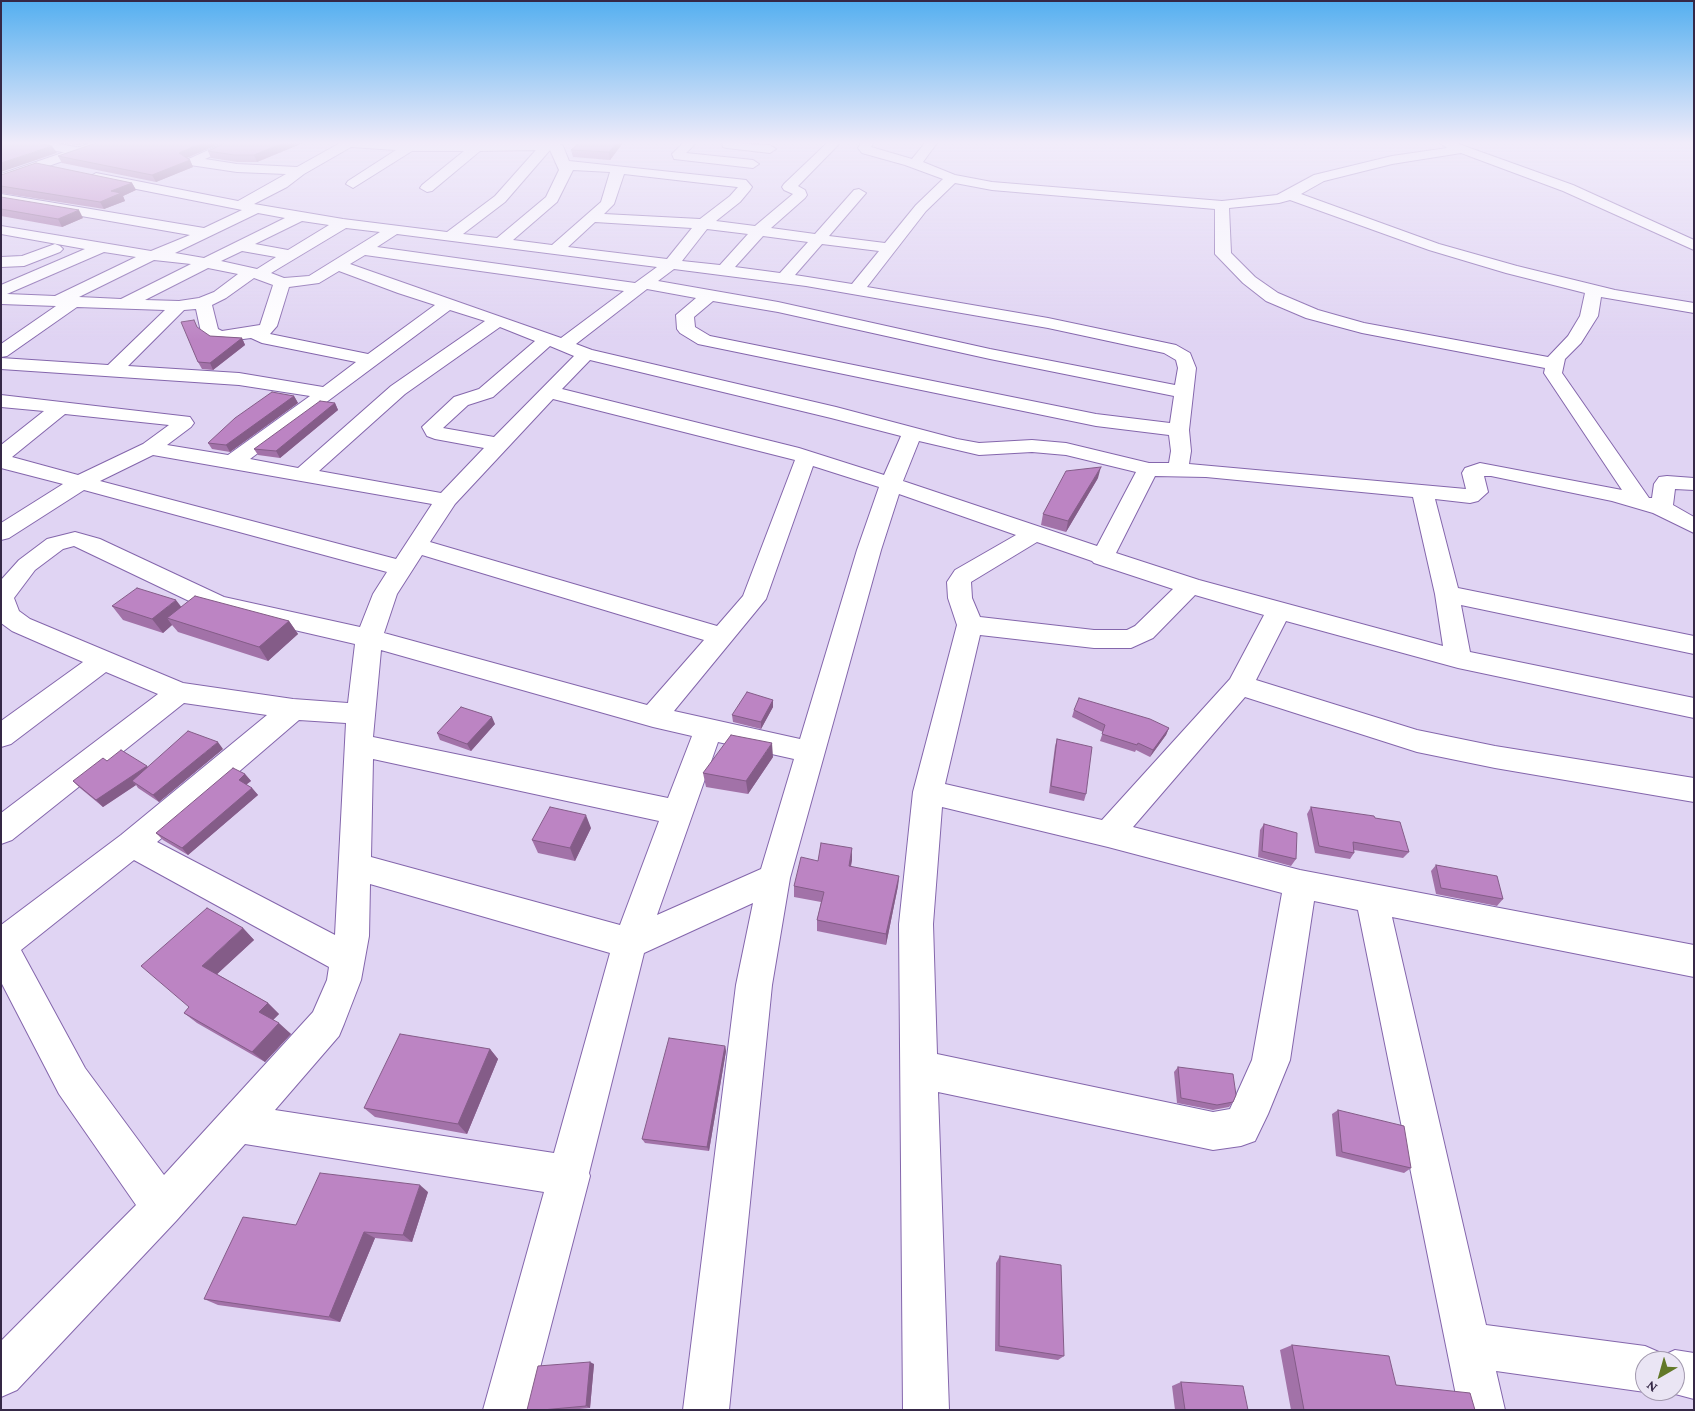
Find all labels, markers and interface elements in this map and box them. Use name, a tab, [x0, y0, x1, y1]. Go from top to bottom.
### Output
north arrow	[1635, 1351, 1685, 1401]
text: N	[1643, 1378, 1660, 1396]

